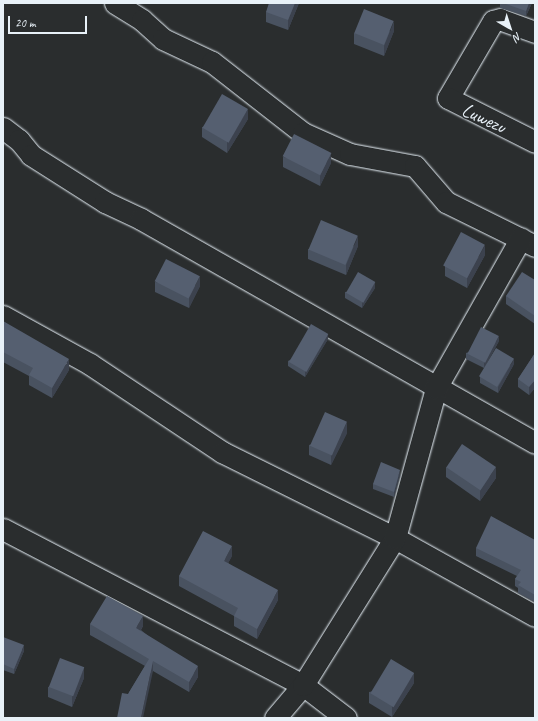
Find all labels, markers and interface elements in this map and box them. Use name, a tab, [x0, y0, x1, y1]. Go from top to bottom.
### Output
scale bar	[10, 8, 89, 34]
north arrow	[490, 8, 530, 48]
text: 20 m	[15, 15, 35, 31]
text: N	[510, 30, 525, 45]
street label: Luwezu	[458, 97, 510, 139]

